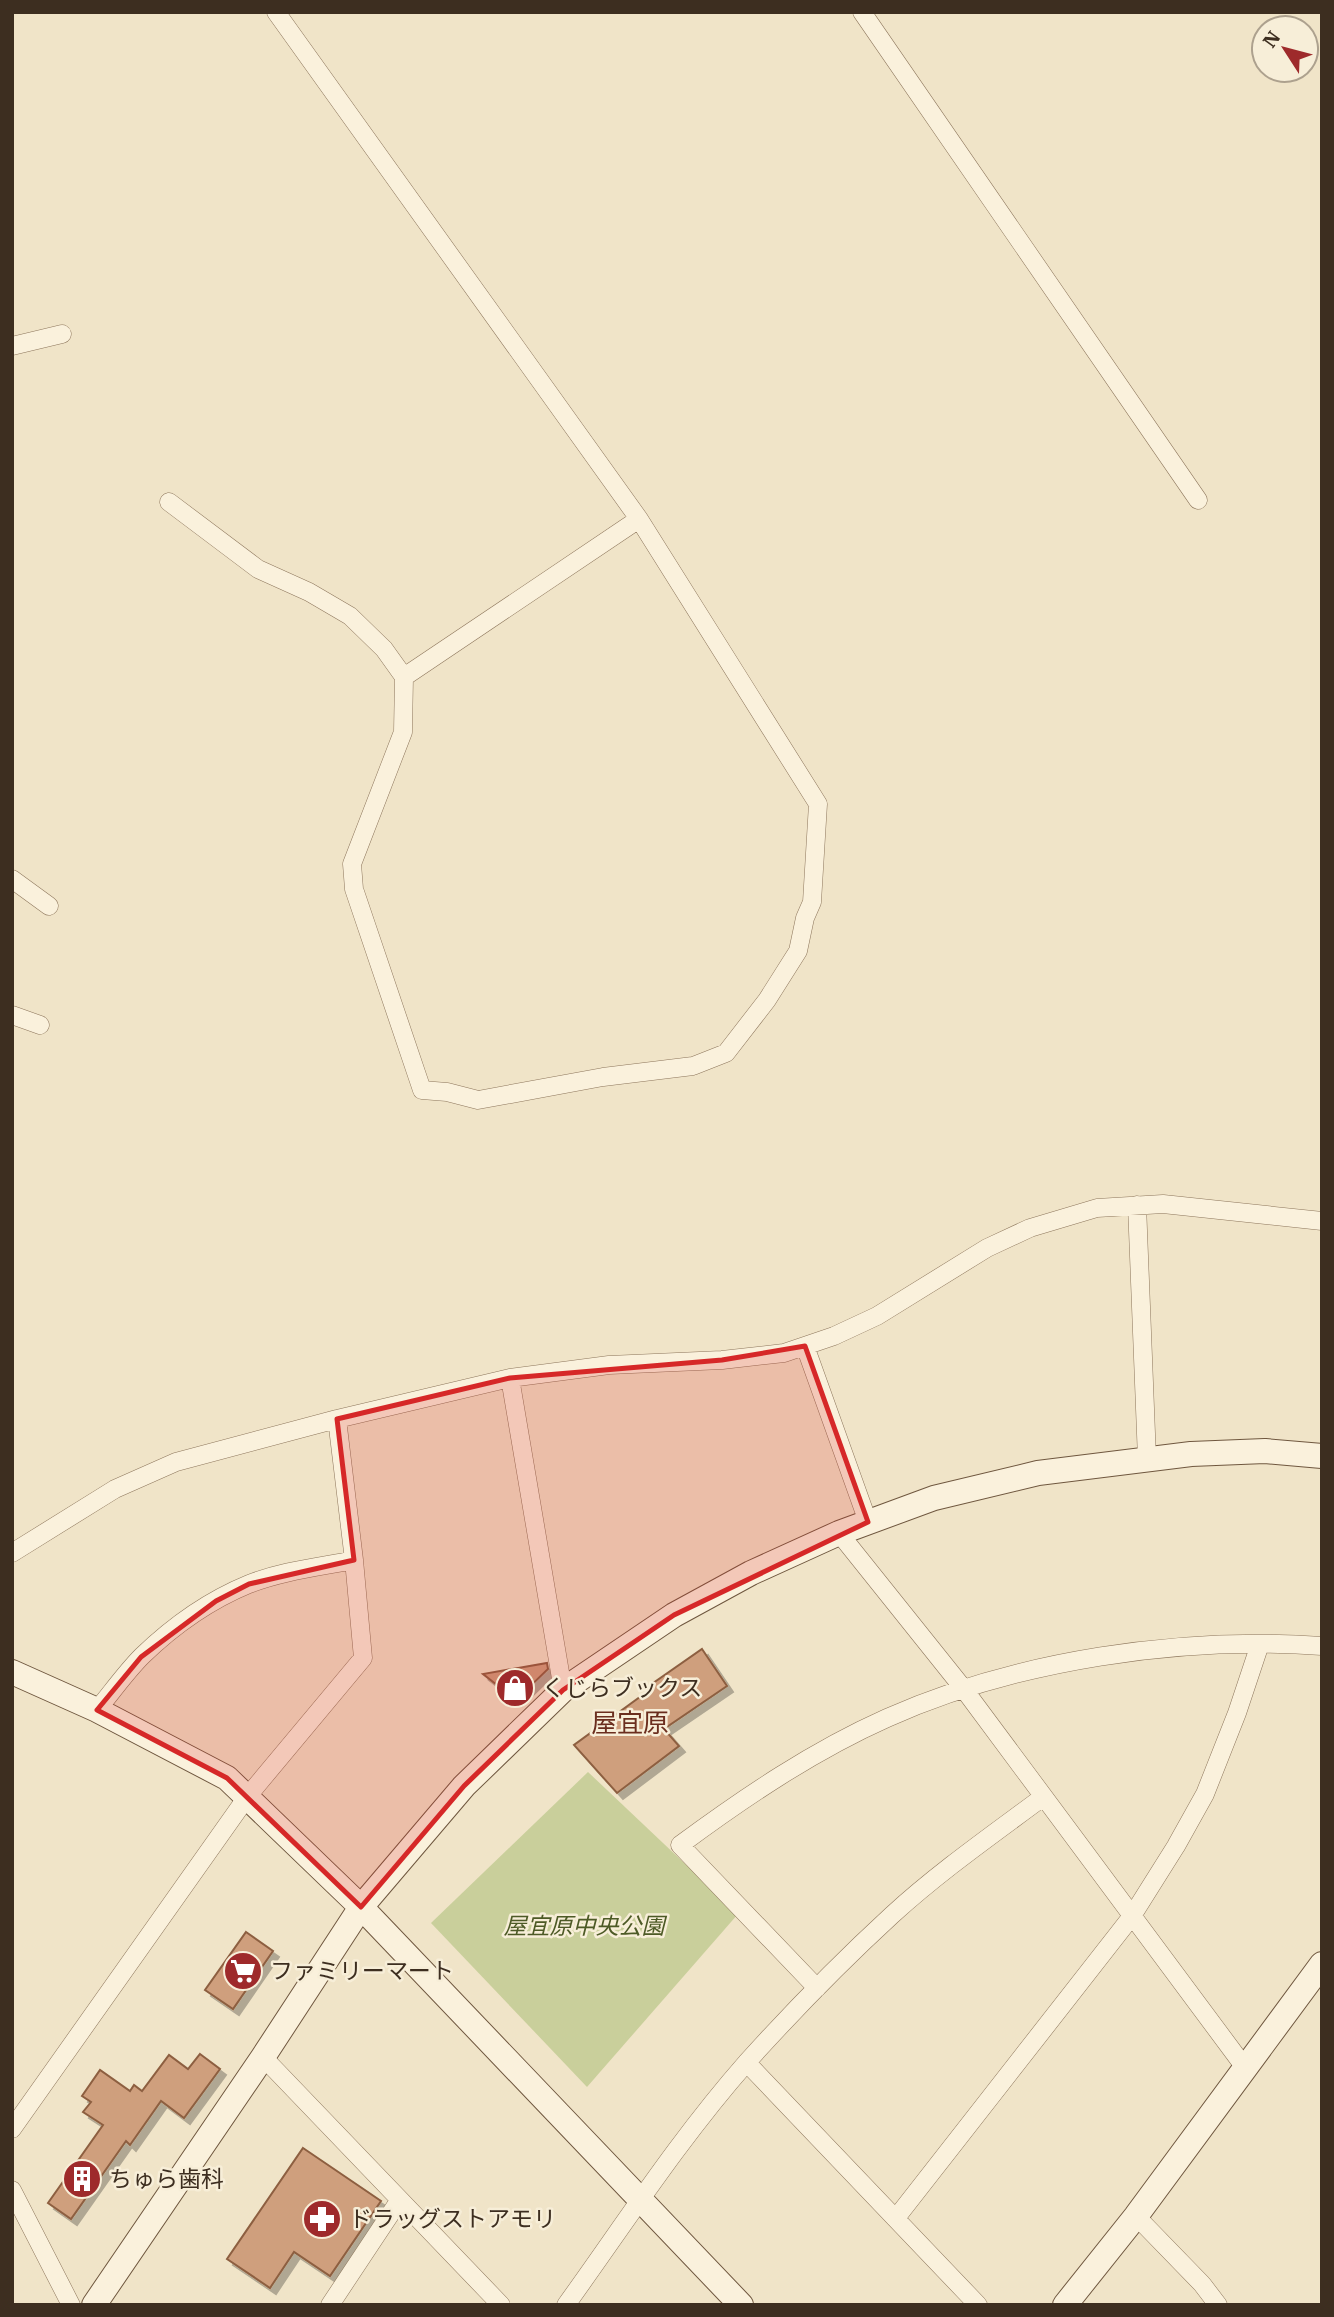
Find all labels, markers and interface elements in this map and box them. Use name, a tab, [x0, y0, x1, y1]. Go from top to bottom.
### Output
north arrow	[1250, 14, 1320, 84]
text: N	[1257, 26, 1285, 52]
shop icon: くじらブックス	[494, 1667, 536, 1709]
place label: くじらブックス	[542, 1672, 702, 1702]
district label: 屋宜原	[591, 1705, 669, 1739]
park label: 屋宜原中央公園	[504, 1910, 668, 1940]
supermarket icon: ファミリーマート	[222, 1950, 264, 1992]
place label: ファミリーマート	[270, 1955, 454, 1985]
building icon: ちゅら歯科	[61, 2158, 103, 2200]
place label: ちゅら歯科	[109, 2163, 224, 2193]
pharmacy icon: ドラッグストアモリ	[301, 2198, 343, 2240]
place label: ドラッグストアモリ	[349, 2203, 556, 2233]

